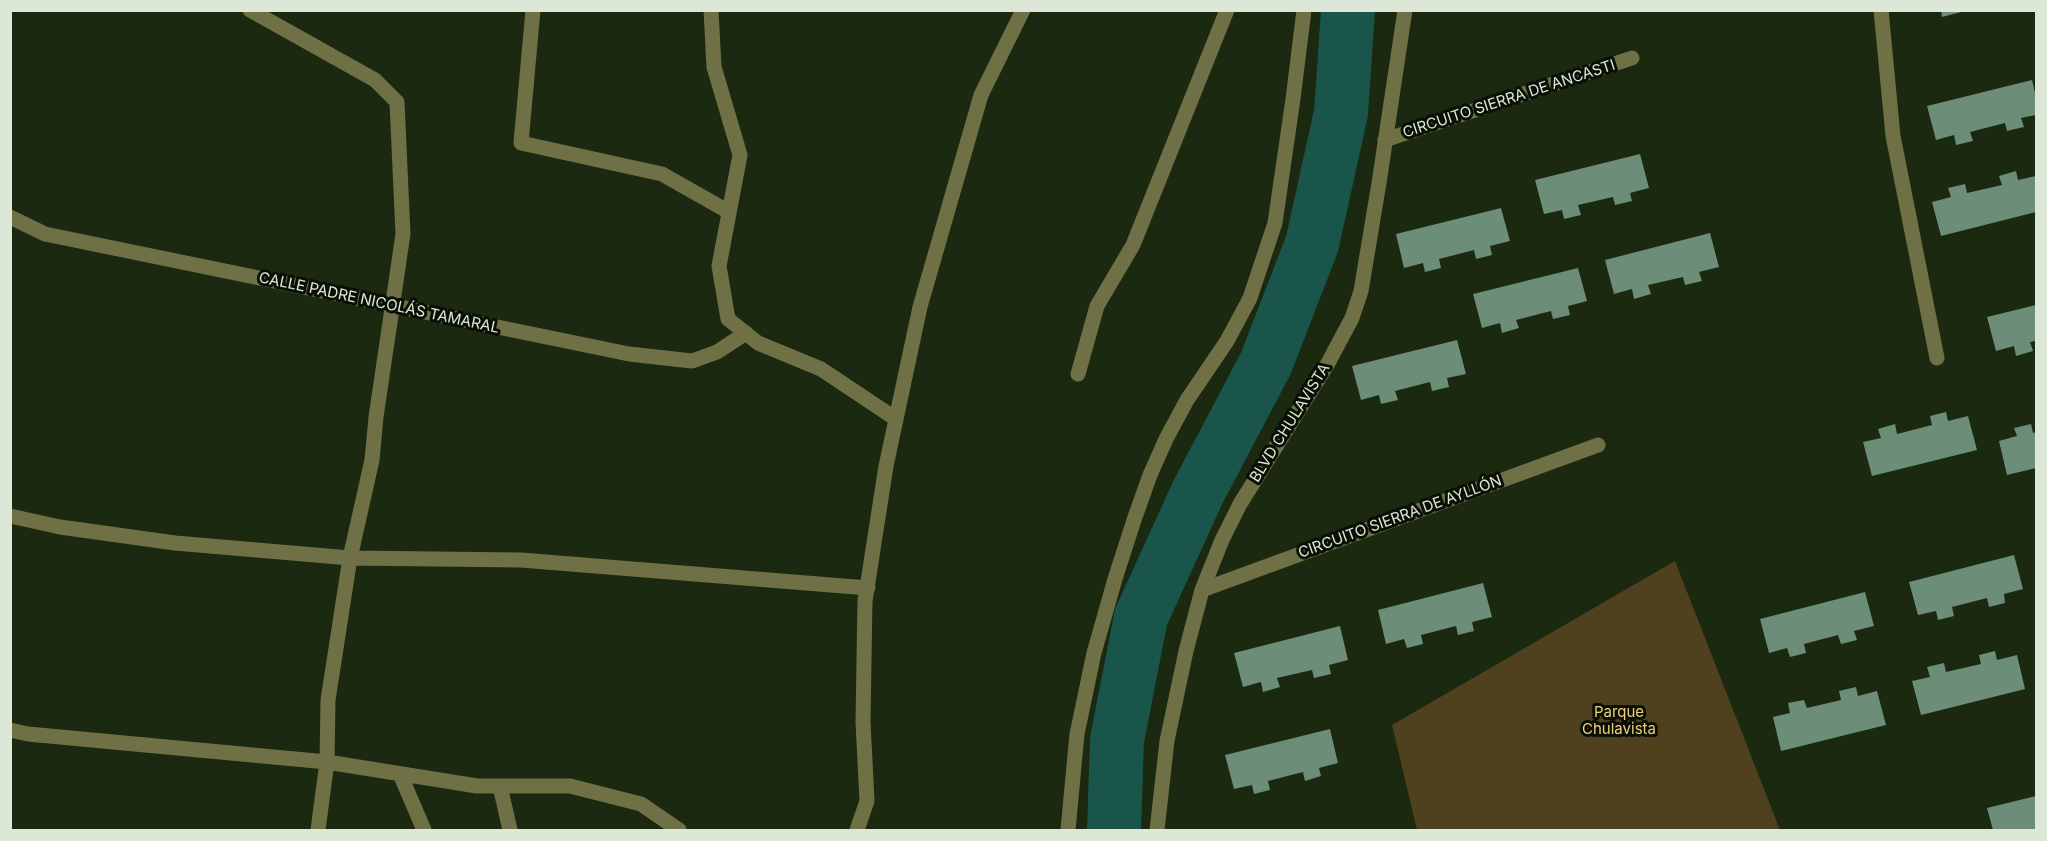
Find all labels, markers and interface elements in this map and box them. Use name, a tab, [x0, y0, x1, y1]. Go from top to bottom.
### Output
street label: CIRCUITO SIERRA DE ANCASTI	[1401, 56, 1617, 142]
street label: CALLE PADRE NICOLÁS TAMARAL	[257, 269, 501, 337]
street label: BLVD CHULAVISTA	[1246, 360, 1334, 486]
street label: CIRCUITO SIERRA DE AYLLÓN	[1296, 472, 1504, 562]
park label: Parque Chulavista	[1582, 703, 1656, 738]

